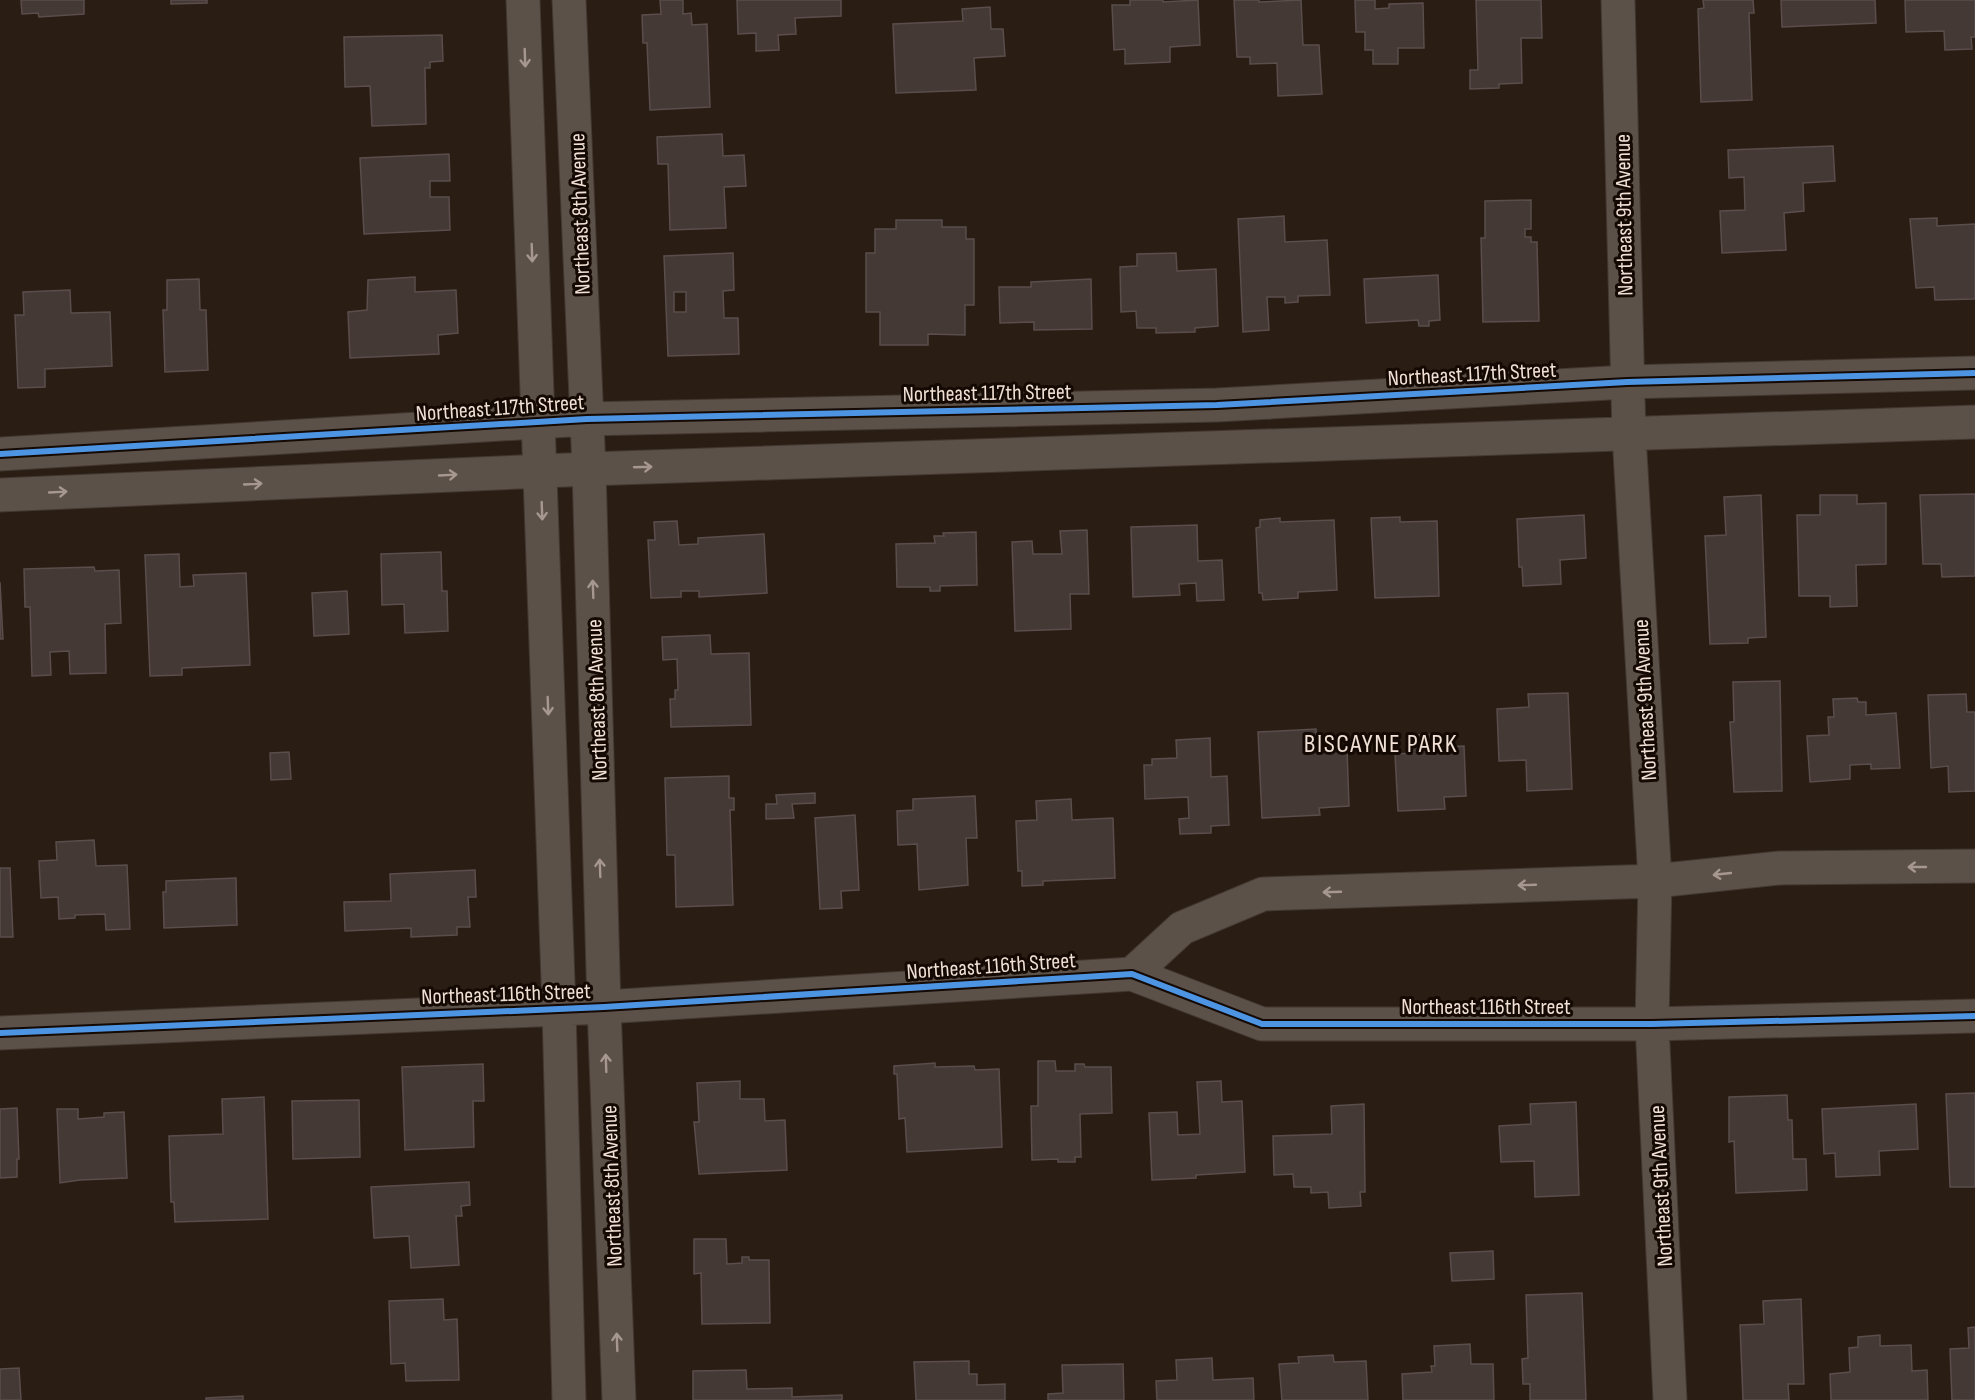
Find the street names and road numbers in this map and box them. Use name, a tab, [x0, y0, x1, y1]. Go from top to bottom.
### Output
street label: Northeast 8th Avenue	[564, 133, 597, 295]
street label: Northeast 9th Avenue	[1610, 134, 1639, 296]
street label: Northeast 117th Street	[1387, 357, 1557, 392]
street label: Northeast 117th Street	[902, 379, 1072, 408]
street label: Northeast 117th Street	[415, 389, 586, 428]
street label: Northeast 9th Avenue	[1628, 618, 1663, 781]
street label: Northeast 8th Avenue	[581, 619, 614, 781]
street label: Northeast 116th Street	[906, 947, 1077, 986]
street label: Northeast 116th Street	[421, 978, 592, 1011]
street label: Northeast 116th Street	[1401, 994, 1571, 1021]
street label: Northeast 9th Avenue	[1644, 1104, 1679, 1267]
street label: Northeast 8th Avenue	[596, 1105, 629, 1267]

